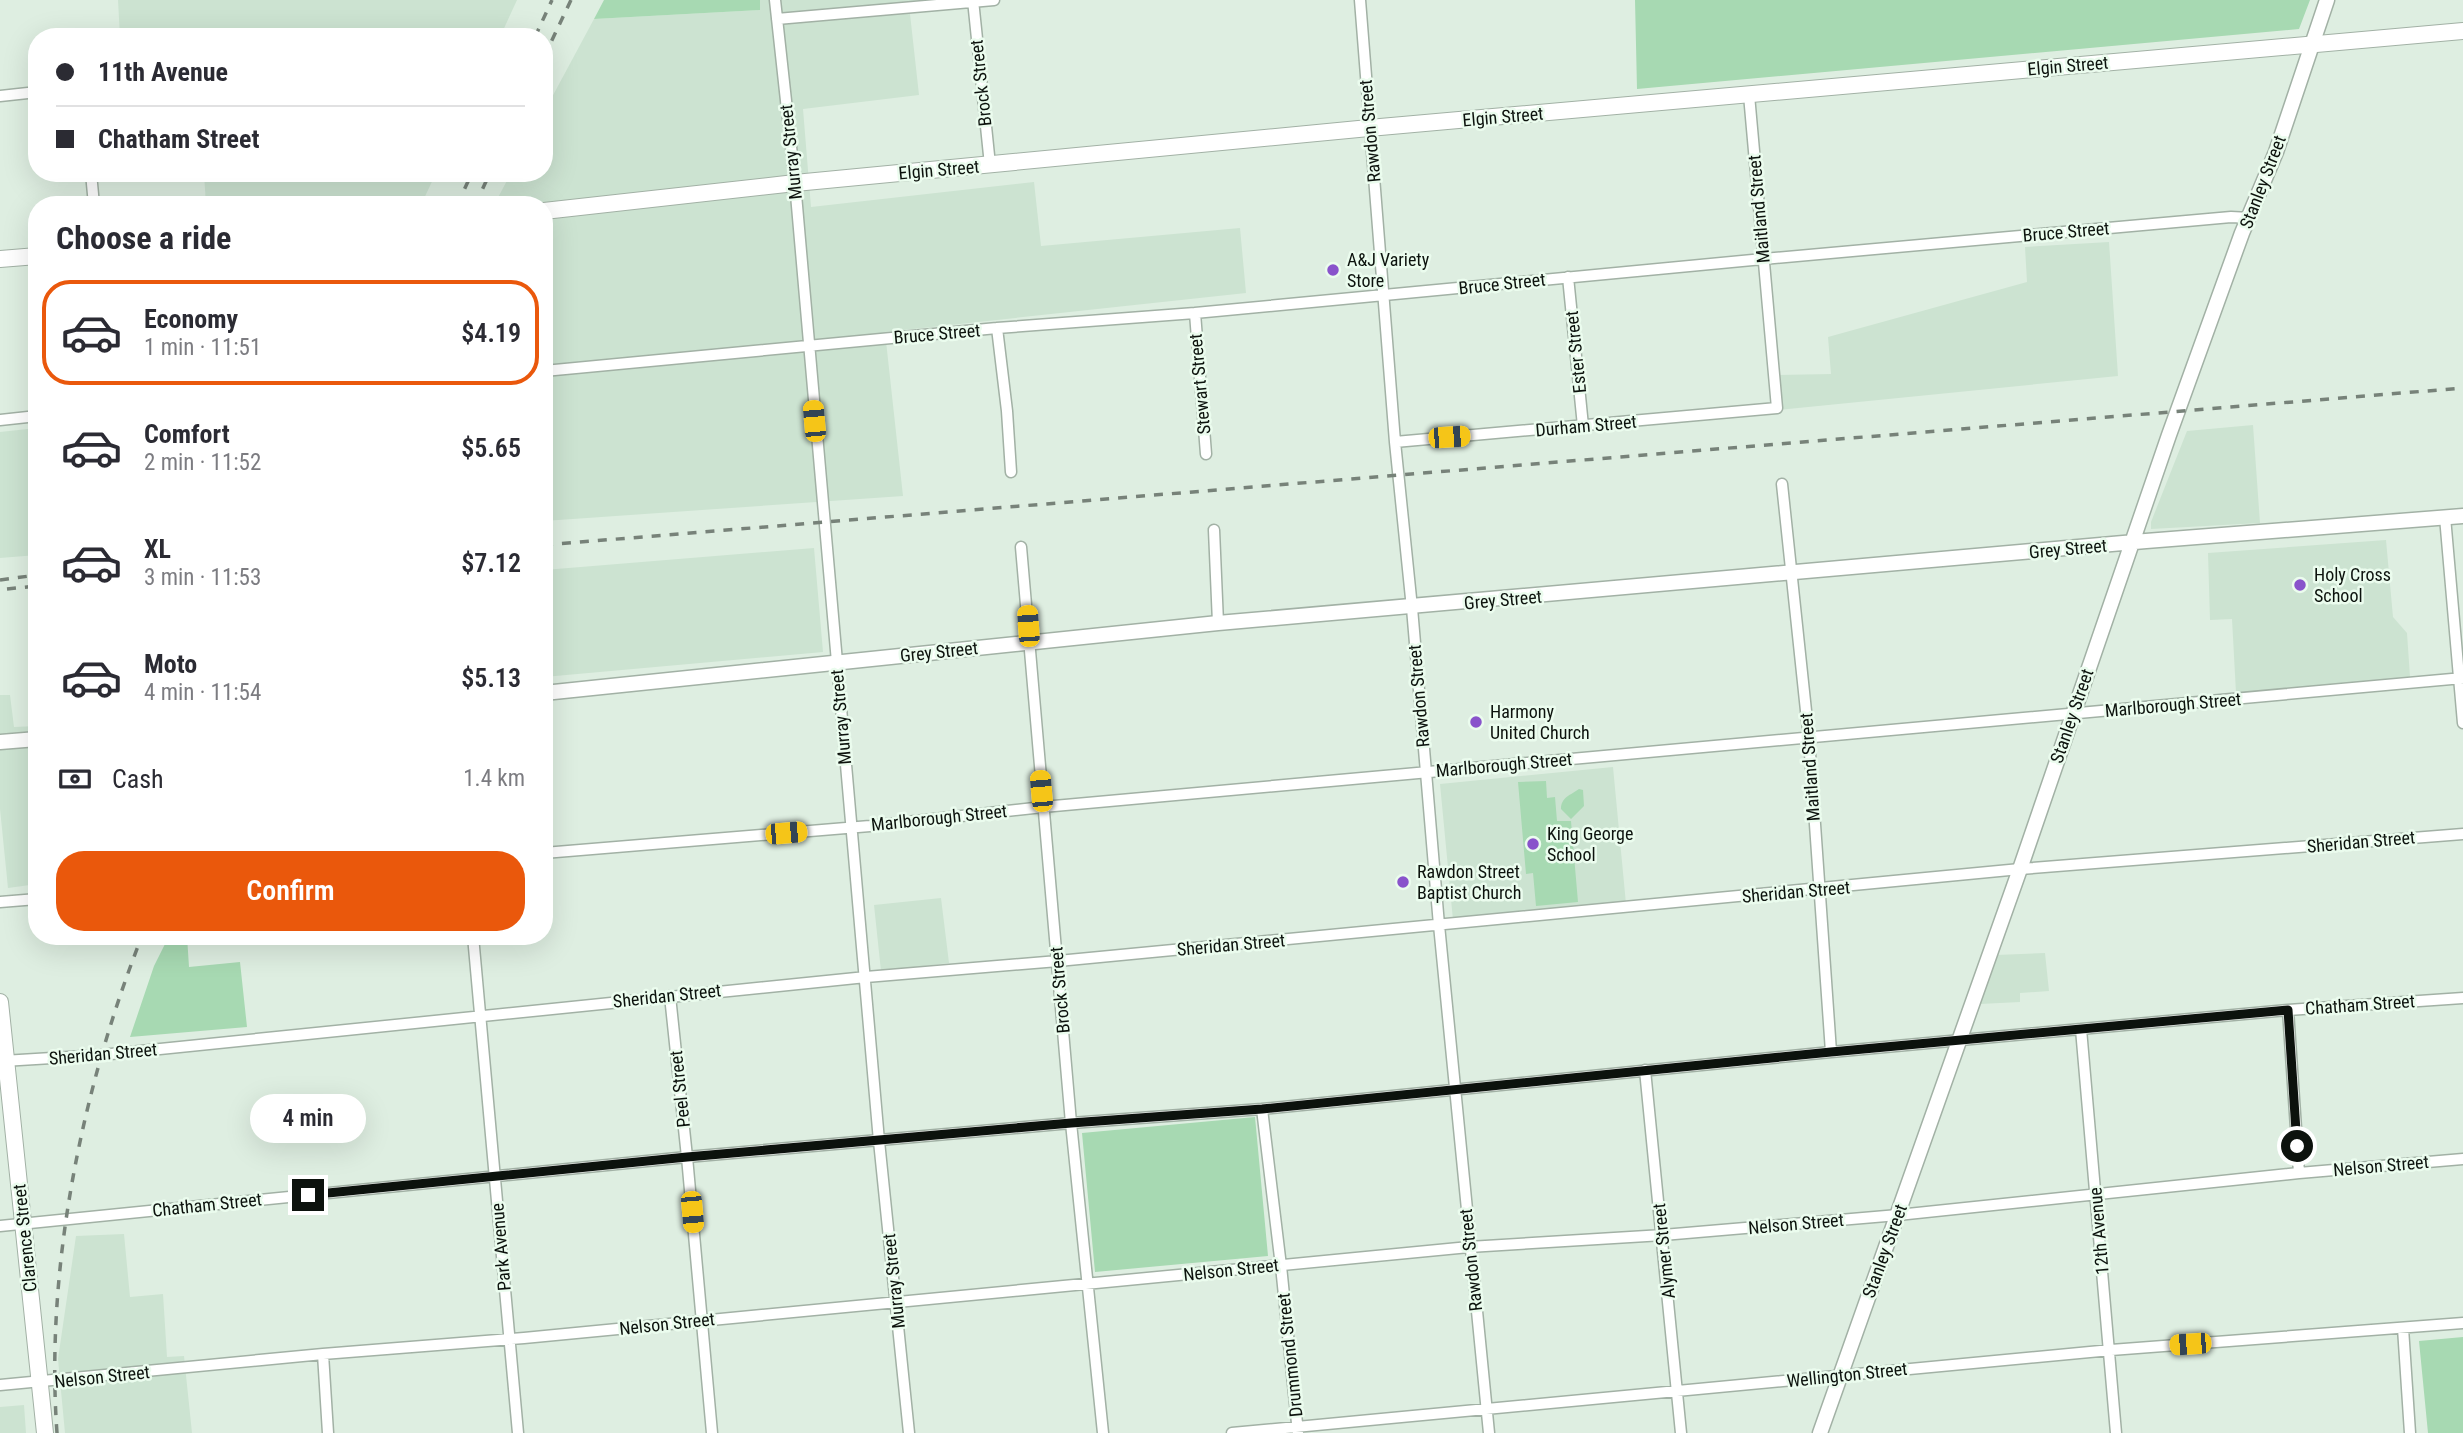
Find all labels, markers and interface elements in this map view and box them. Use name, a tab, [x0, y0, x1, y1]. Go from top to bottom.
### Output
street label: Brock Street	[966, 39, 995, 127]
street label: Elgin Street	[2027, 52, 2109, 79]
text: 11th Avenue	[98, 57, 228, 87]
street label: Rawdon Street	[1355, 79, 1384, 183]
street label: Elgin Street	[1462, 103, 1544, 130]
street label: Murray Street	[775, 104, 806, 200]
text: Chatham Street	[98, 124, 259, 154]
street label: Stanley Street	[2235, 132, 2290, 231]
street label: Maitland Street	[1743, 154, 1774, 264]
street label: Elgin Street	[898, 156, 980, 183]
street label: Bruce Street	[2022, 217, 2110, 246]
text: Choose a ride	[56, 219, 231, 257]
place label: A&J Variety Store	[1347, 249, 1430, 291]
marker: A&J Variety Store	[1325, 262, 1341, 278]
street label: Bruce Street	[1458, 269, 1546, 298]
icon: car	[60, 301, 123, 364]
text: Economy	[144, 304, 238, 334]
street label: Ester Street	[1561, 310, 1590, 394]
text: $4.19	[461, 318, 521, 348]
street label: Bruce Street	[893, 319, 981, 348]
street label: Stewart Street	[1185, 333, 1214, 435]
text: 1 min · 11:51	[144, 334, 261, 361]
car	[802, 399, 827, 443]
street label: Durham Street	[1534, 411, 1637, 440]
icon: car	[60, 416, 123, 479]
text: Comfort	[144, 419, 230, 449]
car	[1428, 425, 1471, 449]
text: $5.65	[461, 433, 521, 463]
text: 2 min · 11:52	[144, 449, 261, 476]
icon: car	[60, 531, 123, 594]
text: XL	[144, 534, 171, 564]
street label: Grey Street	[2028, 535, 2108, 562]
text: $7.12	[461, 548, 521, 578]
text: 3 min · 11:53	[144, 564, 261, 591]
place label: Holy Cross School	[2314, 564, 2391, 606]
marker: Holy Cross School	[2292, 577, 2308, 593]
street label: Grey Street	[1463, 586, 1543, 613]
car	[1017, 604, 1040, 648]
street label: Grey Street	[899, 637, 979, 666]
street label: Rawdon Street	[1404, 644, 1433, 748]
icon: car	[60, 646, 123, 709]
text: Moto	[144, 649, 197, 679]
text: $5.13	[461, 663, 521, 693]
street label: Stanley Street	[2046, 666, 2097, 766]
street label: Murray Street	[826, 669, 855, 765]
text: 4 min · 11:54	[144, 679, 261, 706]
street label: Marlborough Street	[2104, 688, 2242, 721]
place label: Harmony United Church	[1490, 701, 1590, 743]
street label: Maitland Street	[1795, 712, 1824, 822]
marker: Harmony United Church	[1468, 714, 1484, 730]
street label: Marlborough Street	[1435, 748, 1573, 781]
icon: cash	[56, 760, 94, 798]
text: Cash	[112, 764, 164, 794]
text: 1.4 km	[463, 765, 525, 792]
car	[1029, 769, 1054, 813]
street label: Marlborough Street	[870, 800, 1008, 835]
car	[765, 821, 808, 845]
place label: King George School	[1547, 823, 1633, 865]
street label: Sheridan Street	[2306, 826, 2416, 857]
marker: King George School	[1525, 836, 1541, 852]
button: Confirm	[56, 851, 525, 931]
place label: Rawdon Street Baptist Church	[1417, 861, 1521, 903]
marker: Rawdon Street Baptist Church	[1395, 874, 1411, 890]
street label: Sheridan Street	[1741, 876, 1851, 907]
street label: Sheridan Street	[1176, 929, 1286, 960]
street label: Brock Street	[1045, 946, 1074, 1034]
street label: Sheridan Street	[612, 979, 722, 1012]
street label: Chatham Street	[2304, 990, 2416, 1019]
street label: Sheridan Street	[48, 1038, 158, 1069]
street label: Peel Street	[665, 1050, 694, 1129]
callout: 4 min	[250, 1094, 366, 1142]
text: 4 min	[283, 1105, 333, 1132]
route start	[2281, 1130, 2313, 1162]
street label: Nelson Street	[2332, 1151, 2430, 1180]
route end	[292, 1179, 324, 1211]
street label: Clarence Street	[8, 1183, 41, 1293]
street label: 12th Avenue	[2084, 1186, 2113, 1276]
street label: Chatham Street	[151, 1188, 263, 1221]
car	[680, 1190, 705, 1234]
street label: Stanley Street	[1858, 1201, 1911, 1301]
street label: Park Avenue	[486, 1202, 515, 1292]
street label: Alymer Street	[1648, 1202, 1679, 1300]
street label: Rawdon Street	[1455, 1208, 1486, 1312]
street label: Nelson Street	[1747, 1209, 1845, 1238]
street label: Murray Street	[878, 1233, 909, 1329]
street label: Nelson Street	[1182, 1254, 1280, 1285]
street label: Drummond Street	[1273, 1292, 1306, 1418]
street label: Nelson Street	[618, 1308, 716, 1339]
car	[2169, 1332, 2212, 1356]
street label: Wellington Street	[1786, 1358, 1908, 1391]
street label: Nelson Street	[53, 1361, 151, 1392]

